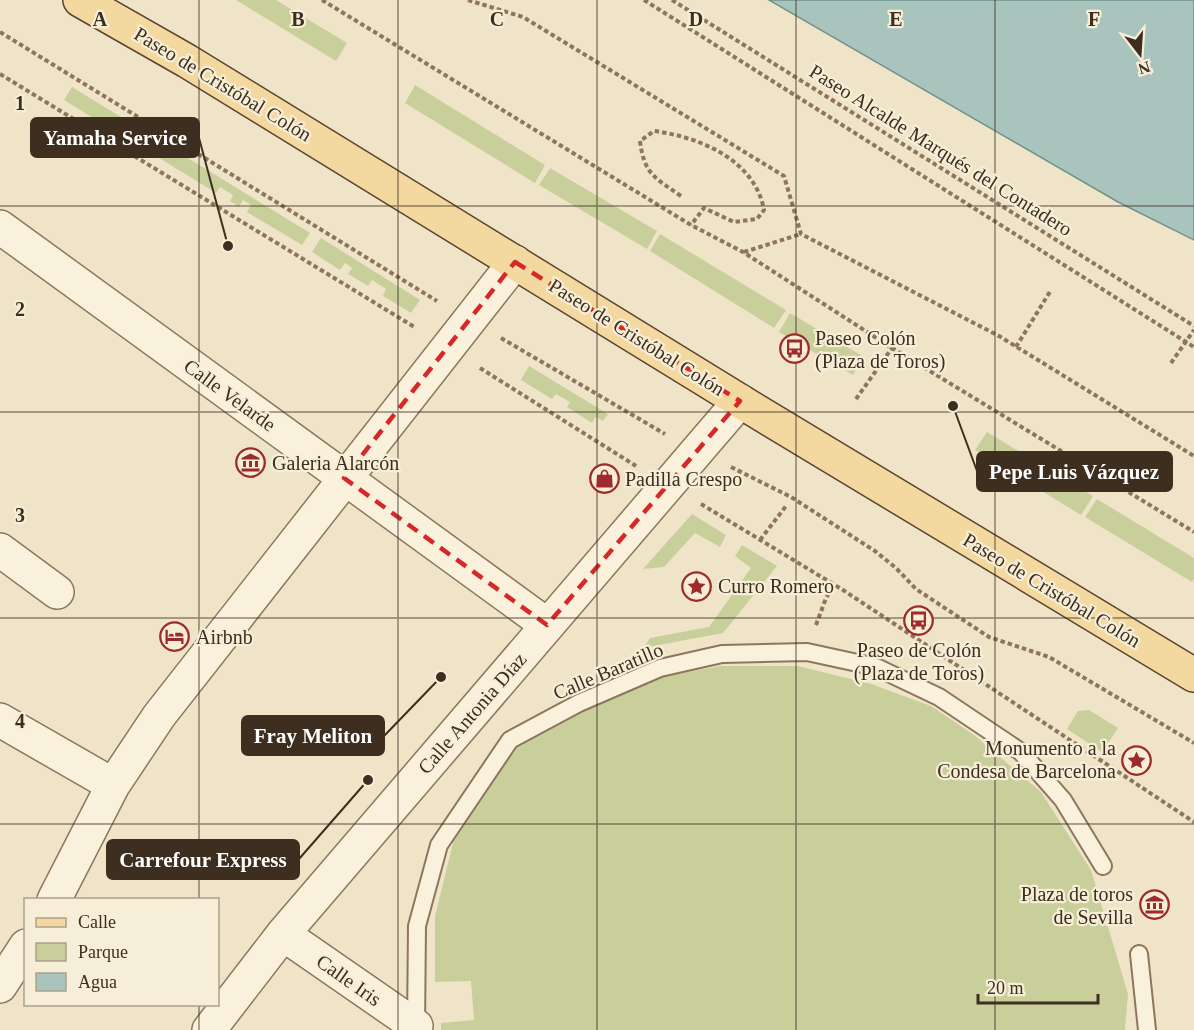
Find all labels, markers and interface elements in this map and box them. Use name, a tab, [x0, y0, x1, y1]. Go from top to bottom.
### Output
text: A	[93, 8, 108, 30]
text: B	[291, 8, 305, 30]
text: C	[490, 8, 504, 30]
text: D	[689, 8, 703, 30]
text: E	[889, 8, 903, 30]
text: F	[1088, 8, 1100, 30]
street label: Paseo de Cristóbal Colón	[130, 22, 316, 146]
north arrow	[1110, 24, 1170, 84]
text: N	[1136, 58, 1152, 78]
street label: Paseo Alcalde Marqués del Contadero	[805, 60, 1076, 241]
text: 1	[15, 92, 25, 114]
callout: Yamaha Service	[31, 118, 199, 157]
text: Yamaha Service	[43, 126, 187, 150]
street label: Paseo de Cristóbal Colón	[545, 274, 729, 400]
text: 2	[15, 298, 25, 320]
place label: Paseo Colón (Plaza de Toros)	[815, 327, 945, 373]
bus stop icon: Paseo Colón (Plaza de Toros)	[778, 333, 810, 365]
street label: Calle Velarde	[180, 354, 280, 436]
museum icon: Galeria Alarcón	[235, 447, 267, 479]
place label: Galeria Alarcón	[272, 452, 399, 474]
callout: Pepe Luis Vázquez	[977, 452, 1172, 491]
text: Pepe Luis Vázquez	[989, 460, 1159, 484]
shop icon: Padilla Crespo	[588, 463, 620, 495]
place label: Padilla Crespo	[625, 468, 742, 491]
text: 3	[15, 504, 25, 526]
street label: Paseo de Cristóbal Colón	[959, 528, 1145, 652]
place icon: Curro Romero	[681, 570, 713, 602]
place label: Curro Romero	[718, 575, 834, 597]
bus stop icon: Paseo de Colón (Plaza de Toros)	[903, 604, 935, 636]
hotel icon: Airbnb	[159, 621, 191, 653]
place label: Airbnb	[196, 626, 253, 648]
street label: Calle Baratillo	[550, 638, 666, 704]
place label: Paseo de Colón (Plaza de Toros)	[854, 639, 984, 685]
street label: Calle Antonia Díaz	[413, 648, 531, 778]
text: 4	[15, 710, 25, 732]
callout: Fray Meliton	[242, 716, 384, 755]
text: Fray Meliton	[254, 724, 373, 748]
place label: Monumento a la Condesa de Barcelona	[937, 737, 1116, 782]
place icon: Monumento a la Condesa de Barcelona	[1121, 744, 1153, 776]
callout: Carrefour Express	[107, 840, 299, 879]
text: Carrefour Express	[119, 848, 287, 872]
place label: Plaza de toros de Sevilla	[1021, 883, 1133, 928]
museum icon: Plaza de toros de Sevilla	[1138, 889, 1170, 921]
legend	[24, 898, 219, 1006]
text: Calle	[78, 912, 116, 932]
text: Parque	[78, 942, 128, 962]
street label: Calle Iris	[312, 950, 386, 1010]
scale bar	[978, 967, 1098, 1005]
text: Agua	[78, 972, 117, 992]
text: 20 m	[987, 978, 1024, 998]

